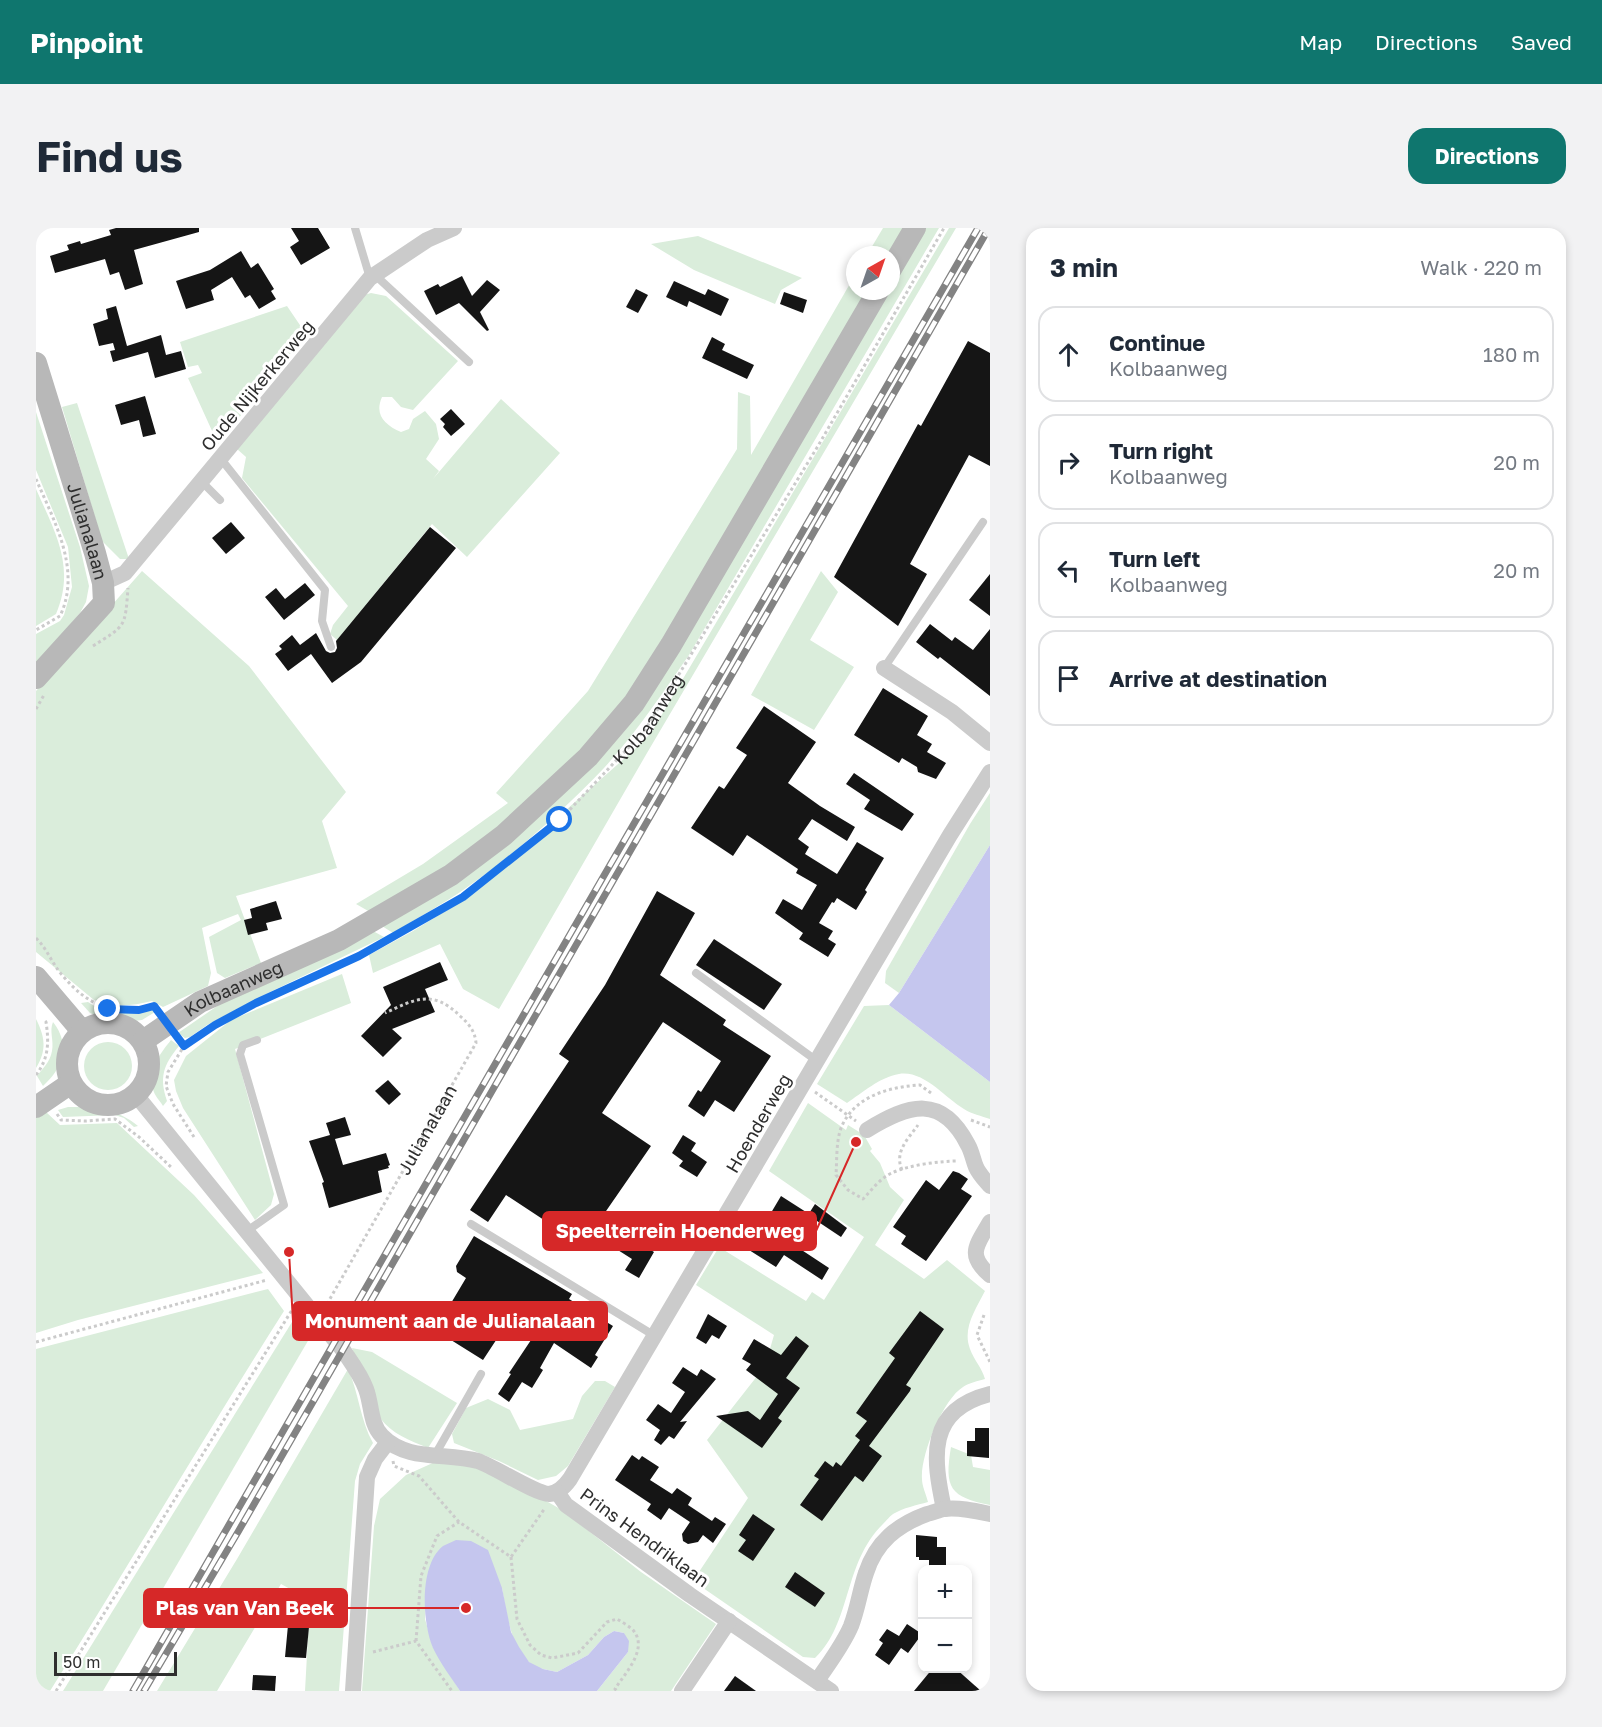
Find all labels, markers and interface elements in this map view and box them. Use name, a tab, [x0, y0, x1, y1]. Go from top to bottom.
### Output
text: Pinpoint	[30, 26, 143, 59]
text: Map	[1299, 29, 1342, 55]
text: Directions	[1375, 29, 1478, 55]
text: Saved	[1511, 29, 1572, 55]
button: Directions	[1408, 128, 1566, 184]
text: Find us	[36, 131, 183, 181]
north arrow	[846, 246, 900, 300]
text: 3 min	[1050, 252, 1118, 283]
text: Walk · 220 m	[1420, 255, 1542, 279]
street label: Oude Nijkerkerweg	[196, 315, 318, 455]
text: Continue	[1109, 329, 1205, 356]
icon: ahead	[1052, 338, 1085, 371]
text: 180 m	[1483, 342, 1540, 366]
text: Kolbaanweg	[1109, 356, 1228, 380]
text: Turn right	[1109, 437, 1213, 464]
icon: right	[1052, 446, 1085, 479]
text: 20 m	[1493, 450, 1540, 474]
text: Kolbaanweg	[1109, 464, 1228, 488]
street label: Julianalaan	[63, 480, 113, 582]
text: Turn left	[1109, 545, 1200, 572]
icon: left	[1052, 554, 1085, 587]
text: 20 m	[1493, 558, 1540, 582]
text: Kolbaanweg	[1109, 572, 1228, 596]
icon: arrive	[1052, 662, 1085, 695]
text: Arrive at destination	[1109, 665, 1327, 692]
street label: Kolbaanweg	[608, 670, 688, 769]
route start	[546, 806, 572, 832]
street label: Kolbaanweg	[179, 956, 286, 1021]
route end	[94, 995, 120, 1021]
street label: Hoenderweg	[721, 1070, 795, 1176]
street label: Julianalaan	[392, 1081, 461, 1178]
callout: Speelterrein Hoenderweg	[543, 1212, 816, 1250]
text: Speelterrein Hoenderweg	[555, 1218, 805, 1242]
callout: Monument aan de Julianalaan	[293, 1302, 607, 1340]
text: Monument aan de Julianalaan	[305, 1308, 595, 1332]
street label: Prins Hendriklaan	[576, 1483, 714, 1591]
map controls	[918, 1565, 972, 1673]
button: +	[918, 1565, 972, 1619]
callout: Plas van Van Beek	[144, 1589, 347, 1627]
text: Plas van Van Beek	[156, 1595, 335, 1619]
button: −	[918, 1619, 972, 1673]
scale bar	[54, 1649, 177, 1676]
text: 50 m	[63, 1652, 100, 1672]

